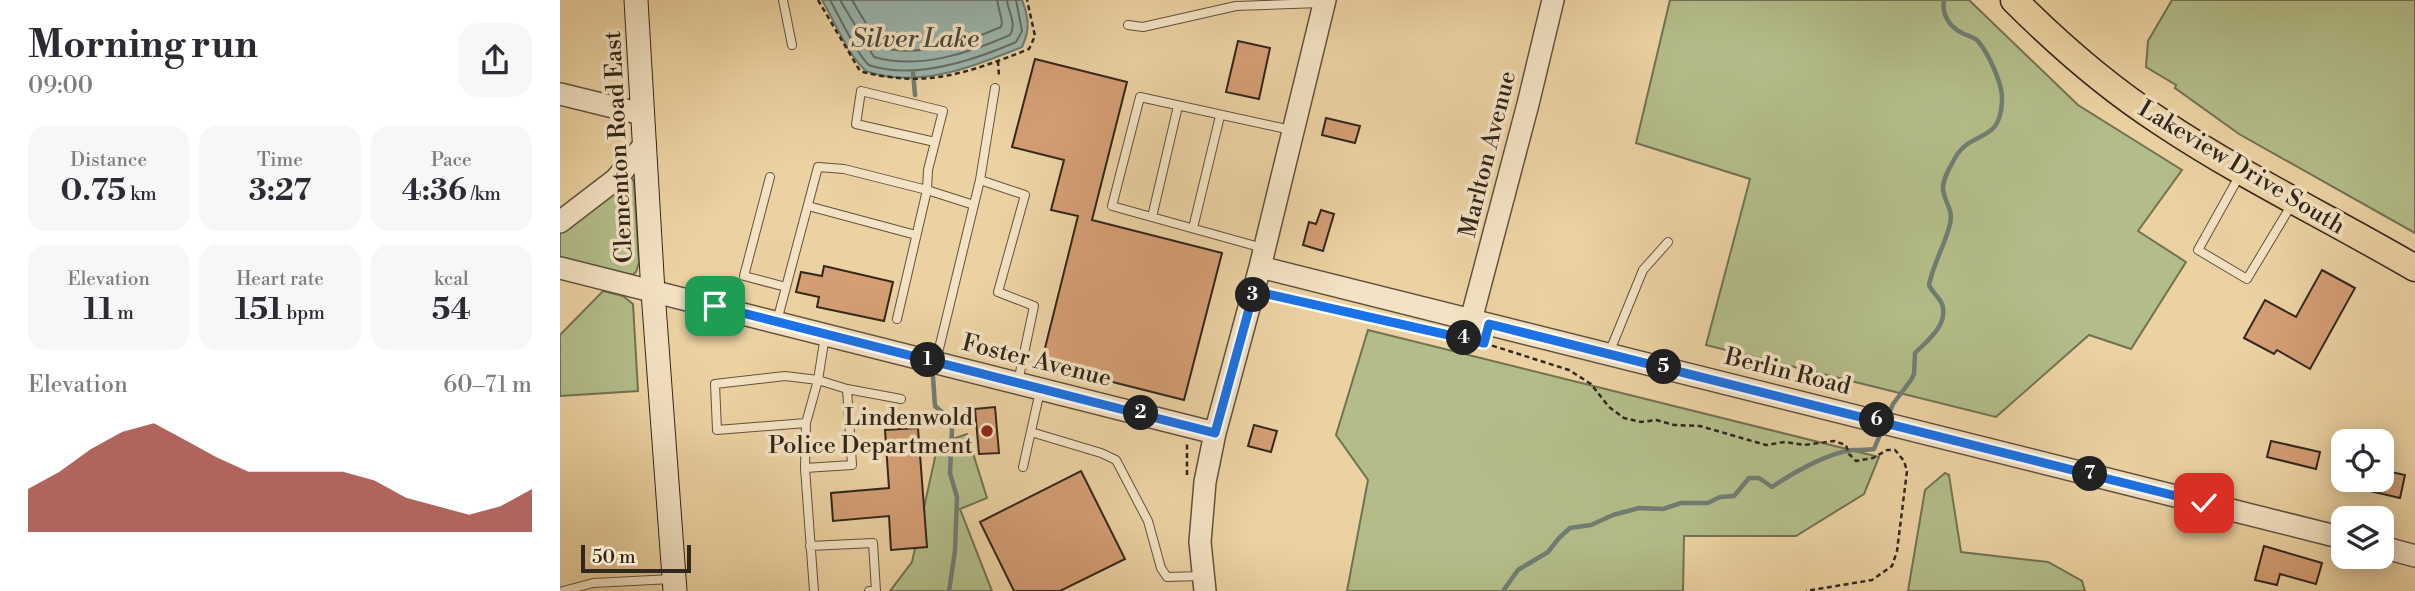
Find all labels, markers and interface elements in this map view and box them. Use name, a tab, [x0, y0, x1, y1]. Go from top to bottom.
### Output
text: Morning run	[28, 22, 258, 69]
button: share	[458, 23, 532, 97]
water label: Silver Lake	[851, 23, 979, 55]
street label: Clementon Road East	[598, 30, 640, 264]
street label: Marlton Avenue	[1453, 68, 1523, 241]
text: 09:00	[28, 72, 93, 100]
street label: Lakeview Drive South	[2133, 94, 2350, 241]
text: Distance	[70, 148, 147, 172]
text: Time	[257, 148, 303, 172]
text: Pace	[431, 148, 472, 172]
text: 0.75	[61, 172, 126, 210]
text: 3:27	[249, 172, 311, 210]
text: 4:36	[402, 172, 467, 210]
text: km	[126, 182, 157, 206]
text: /km	[467, 182, 501, 206]
text: Elevation	[68, 267, 150, 291]
text: Heart rate	[236, 267, 324, 291]
text: kcal	[434, 267, 469, 291]
pin	[685, 276, 745, 336]
pin: 3	[1236, 278, 1270, 312]
text: 3	[1247, 282, 1258, 306]
icon: arrive	[696, 287, 734, 325]
text: 11	[84, 291, 113, 329]
text: 151	[235, 291, 283, 329]
text: 54	[432, 291, 471, 329]
text: m	[113, 301, 134, 325]
text: bpm	[283, 301, 325, 325]
pin: 4	[1446, 320, 1482, 356]
text: 4	[1457, 325, 1470, 349]
street label: Foster Avenue	[959, 328, 1115, 394]
pin: 1	[910, 342, 946, 378]
street label: Berlin Road	[1721, 342, 1854, 402]
text: 1	[923, 347, 932, 371]
pin: 5	[1646, 350, 1682, 384]
text: 5	[1658, 354, 1669, 378]
text: Elevation	[28, 371, 128, 399]
text: 60–71 m	[443, 371, 532, 399]
pin: 2	[1124, 396, 1158, 430]
text: 2	[1135, 400, 1146, 424]
pin: 6	[1860, 402, 1894, 438]
place label: Lindenwold Police Department	[768, 403, 973, 461]
text: 6	[1871, 407, 1882, 431]
marker: Lindenwold Police Department	[979, 423, 995, 439]
map controls	[2331, 429, 2394, 569]
button: locate	[2331, 429, 2394, 492]
pin: 7	[2072, 456, 2108, 491]
text: 7	[2084, 461, 2095, 485]
pin	[2174, 473, 2234, 533]
icon: check	[2185, 484, 2223, 522]
button: layers	[2331, 506, 2394, 569]
scale bar	[581, 542, 691, 574]
text: 50 m	[592, 545, 636, 569]

